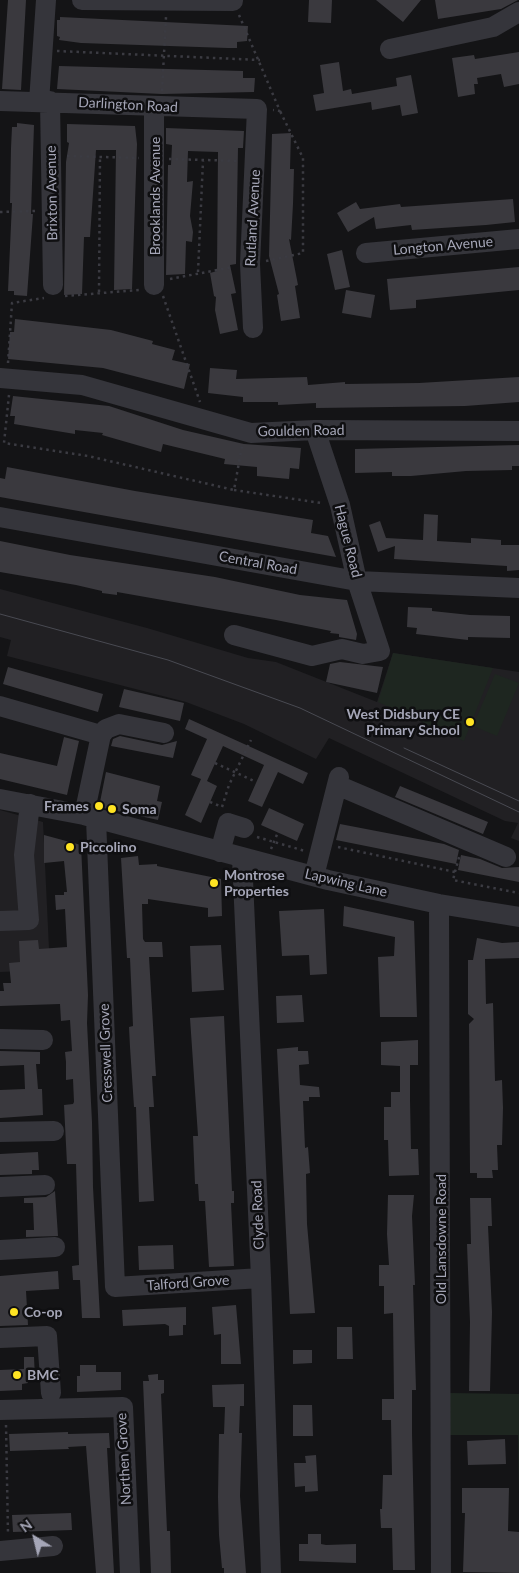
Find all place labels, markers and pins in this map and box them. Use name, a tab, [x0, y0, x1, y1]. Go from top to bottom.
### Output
place label: West Didsbury CE Primary School	[347, 706, 460, 739]
marker: West Didsbury CE Primary School	[464, 716, 476, 728]
place label: Frames	[44, 798, 89, 814]
marker: Frames	[93, 800, 105, 812]
place label: Soma	[122, 801, 157, 817]
marker: Soma	[106, 803, 118, 815]
place label: Piccolino	[80, 839, 136, 855]
marker: Piccolino	[64, 841, 76, 853]
place label: Montrose Properties	[224, 867, 289, 900]
marker: Montrose Properties	[208, 877, 220, 889]
place label: Co-op	[24, 1304, 62, 1320]
marker: Co-op	[8, 1306, 20, 1318]
place label: BMC	[27, 1367, 59, 1383]
marker: BMC	[11, 1369, 23, 1381]

